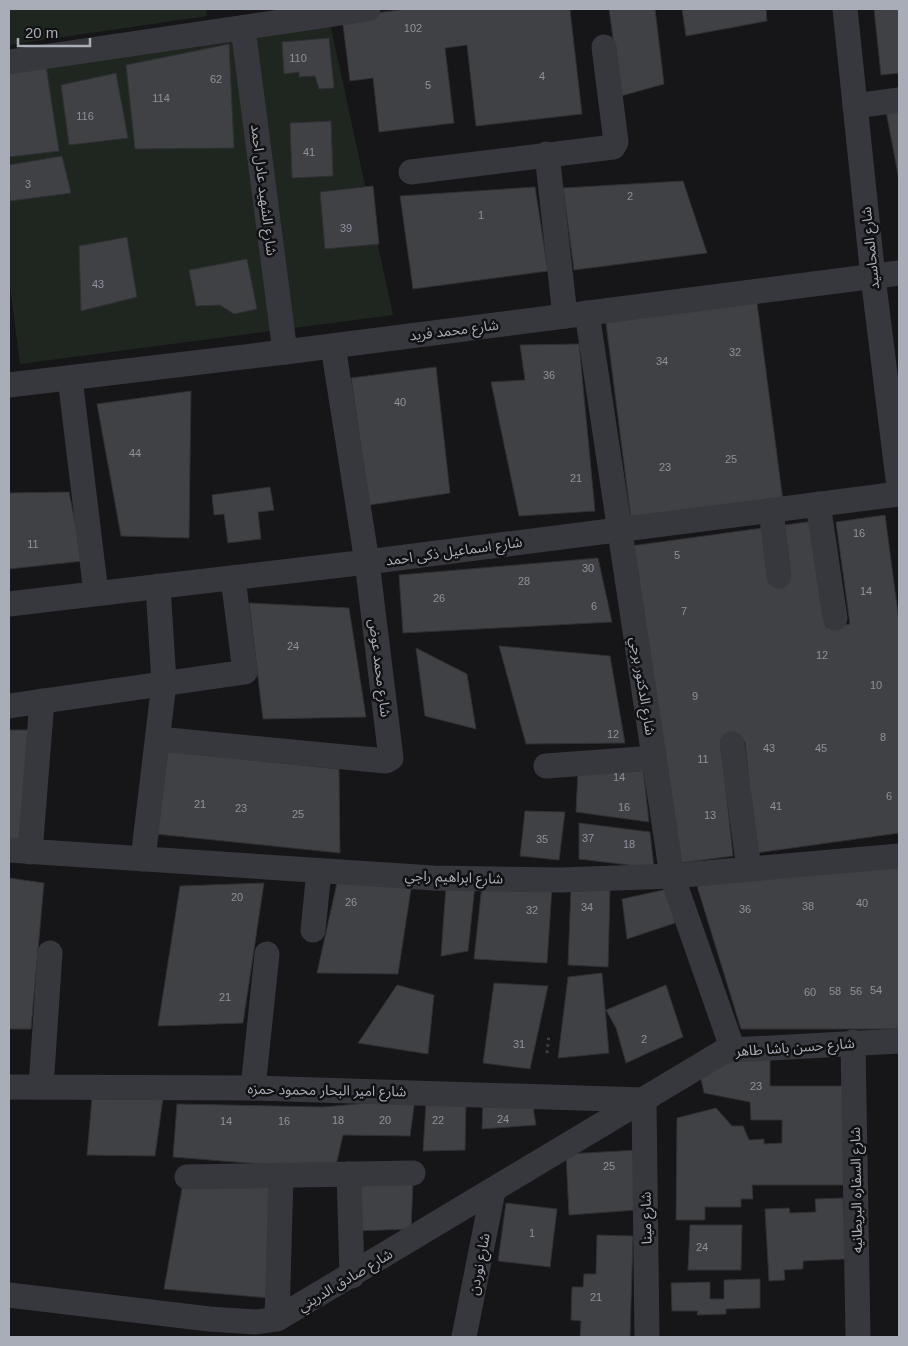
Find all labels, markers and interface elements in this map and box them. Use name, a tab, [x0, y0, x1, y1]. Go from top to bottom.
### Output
scale bar	[18, 15, 90, 47]
house number: 102	[404, 22, 422, 34]
text: 20 m	[25, 24, 58, 41]
house number: 110	[289, 52, 307, 64]
house number: 4	[539, 70, 545, 82]
house number: 62	[210, 73, 222, 85]
house number: 5	[425, 79, 431, 91]
house number: 114	[152, 92, 170, 104]
house number: 116	[76, 110, 94, 122]
street label: شارع الشهيد عادل احمد	[245, 123, 280, 257]
house number: 41	[303, 146, 315, 158]
house number: 3	[25, 178, 31, 190]
house number: 2	[627, 190, 633, 202]
street label: شارع المحاسيد	[858, 206, 885, 290]
house number: 1	[478, 209, 484, 221]
house number: 39	[340, 222, 352, 234]
house number: 43	[92, 278, 104, 290]
street label: شارع محمد فريد	[408, 317, 500, 346]
house number: 32	[729, 346, 741, 358]
house number: 34	[656, 355, 668, 367]
house number: 36	[543, 369, 555, 381]
house number: 40	[394, 396, 406, 408]
house number: 44	[129, 447, 141, 459]
house number: 25	[725, 453, 737, 465]
house number: 23	[659, 461, 671, 473]
house number: 21	[570, 472, 582, 484]
house number: 16	[853, 527, 865, 539]
street label: شارع اسماعيل ذكى احمد	[385, 533, 524, 571]
house number: 11	[27, 538, 39, 550]
house number: 5	[674, 549, 680, 561]
house number: 30	[582, 562, 594, 574]
house number: 28	[518, 575, 530, 587]
house number: 14	[860, 585, 872, 597]
house number: 26	[433, 592, 445, 604]
house number: 6	[591, 600, 597, 612]
house number: 7	[681, 605, 687, 617]
street label: شارع محمد عوض	[363, 618, 394, 718]
street label: شارع الدكتور برجي	[624, 636, 659, 737]
house number: 24	[287, 640, 299, 652]
house number: 12	[816, 649, 828, 661]
house number: 10	[870, 679, 882, 691]
house number: 9	[692, 690, 698, 702]
house number: 12	[607, 728, 619, 740]
house number: 8	[880, 731, 886, 743]
house number: 43	[763, 742, 775, 754]
house number: 45	[815, 742, 827, 754]
house number: 11	[697, 753, 709, 765]
house number: 14	[613, 771, 625, 783]
house number: 6	[886, 790, 892, 802]
house number: 21	[194, 798, 206, 810]
house number: 41	[770, 800, 782, 812]
house number: 16	[618, 801, 630, 813]
house number: 23	[235, 802, 247, 814]
house number: 25	[292, 808, 304, 820]
house number: 13	[704, 809, 716, 821]
house number: 37	[582, 832, 594, 844]
house number: 35	[536, 833, 548, 845]
house number: 18	[623, 838, 635, 850]
street label: شارع ابراهيم راجي	[404, 867, 504, 890]
house number: 20	[231, 891, 243, 903]
house number: 26	[345, 896, 357, 908]
house number: 40	[856, 897, 868, 909]
house number: 38	[802, 900, 814, 912]
house number: 34	[581, 901, 593, 913]
house number: 36	[739, 903, 751, 915]
house number: 32	[526, 904, 538, 916]
house number: 54	[870, 984, 882, 996]
house number: 58	[829, 985, 841, 997]
house number: 56	[850, 985, 862, 997]
house number: 60	[804, 986, 816, 998]
house number: 21	[219, 991, 231, 1003]
house number: 2	[641, 1033, 647, 1045]
street label: شارع حسن باشا طاهر	[734, 1035, 855, 1062]
house number: 31	[513, 1038, 525, 1050]
house number: 23	[750, 1080, 762, 1092]
street label: شارع امير البحار محمود حمزه	[247, 1081, 407, 1102]
house number: 24	[497, 1113, 509, 1125]
house number: 18	[332, 1114, 344, 1126]
house number: 20	[379, 1114, 391, 1126]
house number: 22	[432, 1114, 444, 1126]
house number: 14	[220, 1115, 232, 1127]
house number: 16	[278, 1115, 290, 1127]
street label: شارع السفاره البريطانيه	[847, 1127, 868, 1253]
house number: 25	[603, 1160, 615, 1172]
street label: شارع مينا	[638, 1191, 657, 1244]
house number: 1	[529, 1227, 535, 1239]
street label: شارع نوردن	[465, 1232, 496, 1297]
house number: 24	[696, 1241, 708, 1253]
street label: شارع صادق الدريني	[295, 1245, 397, 1317]
house number: 21	[590, 1291, 602, 1303]

